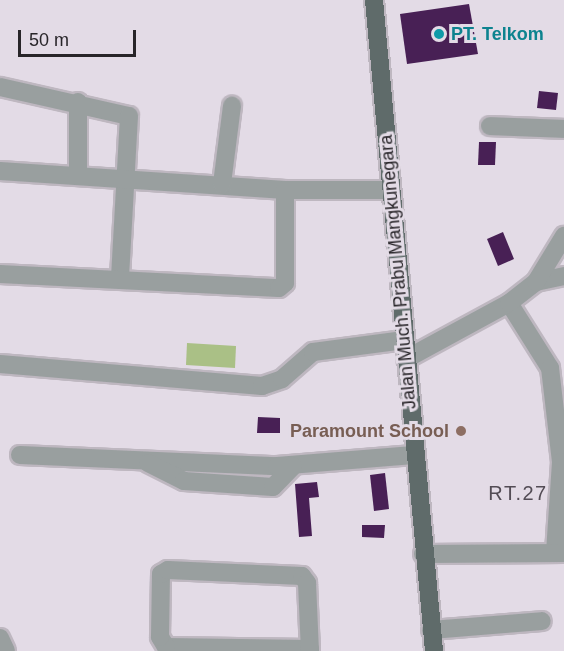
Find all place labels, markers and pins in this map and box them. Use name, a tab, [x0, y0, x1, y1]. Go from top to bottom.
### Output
place label: PT. Telkom	[451, 23, 544, 45]
marker: PT. Telkom	[432, 27, 446, 41]
place label: Paramount School	[290, 420, 449, 442]
marker: Paramount School	[454, 424, 468, 438]

